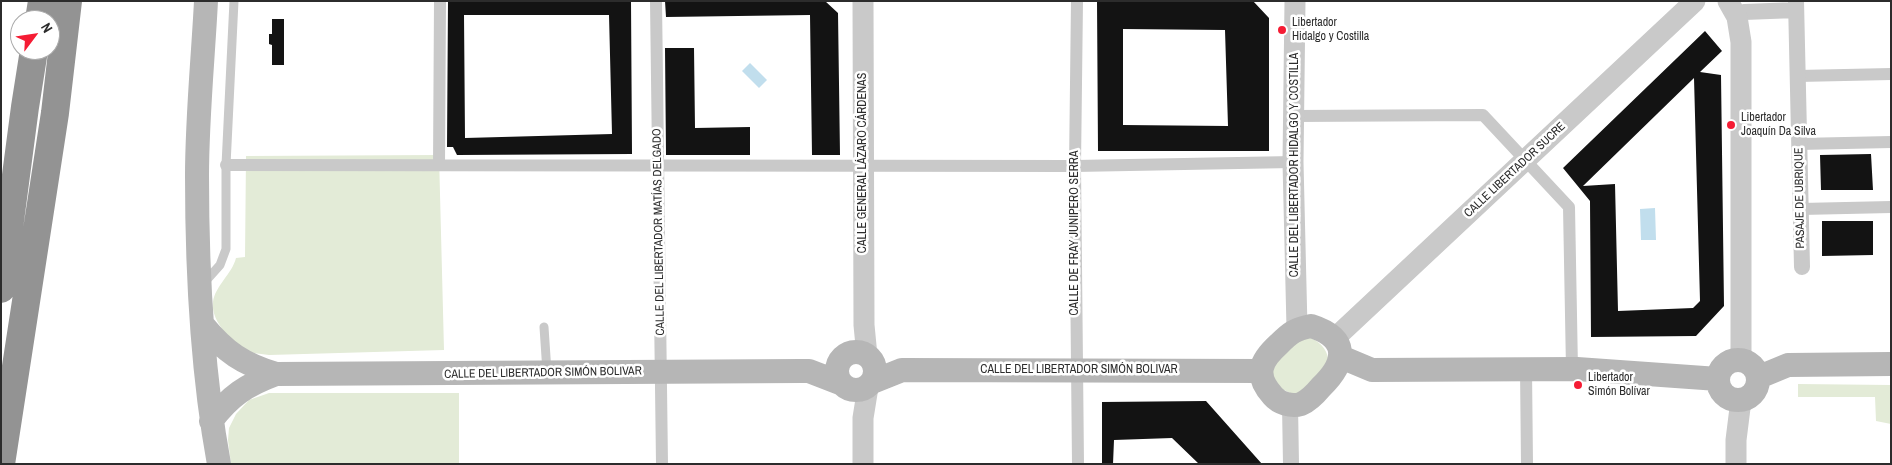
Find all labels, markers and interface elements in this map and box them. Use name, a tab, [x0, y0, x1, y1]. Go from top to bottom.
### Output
north arrow	[10, 10, 60, 60]
place label: Libertador Hidalgo y Costilla	[1292, 16, 1369, 44]
text: N	[37, 20, 57, 36]
marker: Libertador Hidalgo y Costilla	[1276, 24, 1288, 36]
street label: CALLE DEL LIBERTADOR HIDALGO Y COSTILLA	[1288, 53, 1302, 277]
street label: CALLE GENERAL LÁZARO CÁRDENAS	[856, 73, 870, 253]
place label: Libertador Joaquín Da Silva	[1741, 111, 1816, 139]
street label: CALLE LIBERTADOR SUCRE	[1461, 119, 1569, 221]
marker: Libertador Joaquín Da Silva	[1725, 119, 1737, 131]
street label: CALLE DEL LIBERTADOR MATÍAS DELGADO	[650, 128, 668, 336]
street label: PASAJE DE UBRIQUE	[1792, 147, 1808, 249]
street label: CALLE DE FRAY JUNIPERO SERRA	[1068, 151, 1082, 315]
street label: CALLE DEL LIBERTADOR SIMÓN BOLIVAR	[980, 363, 1178, 377]
street label: CALLE DEL LIBERTADOR SIMÓN BOLIVAR	[444, 364, 642, 382]
place label: Libertador Simón Bolívar	[1588, 371, 1650, 399]
marker: Libertador Simón Bolívar	[1572, 379, 1584, 391]

